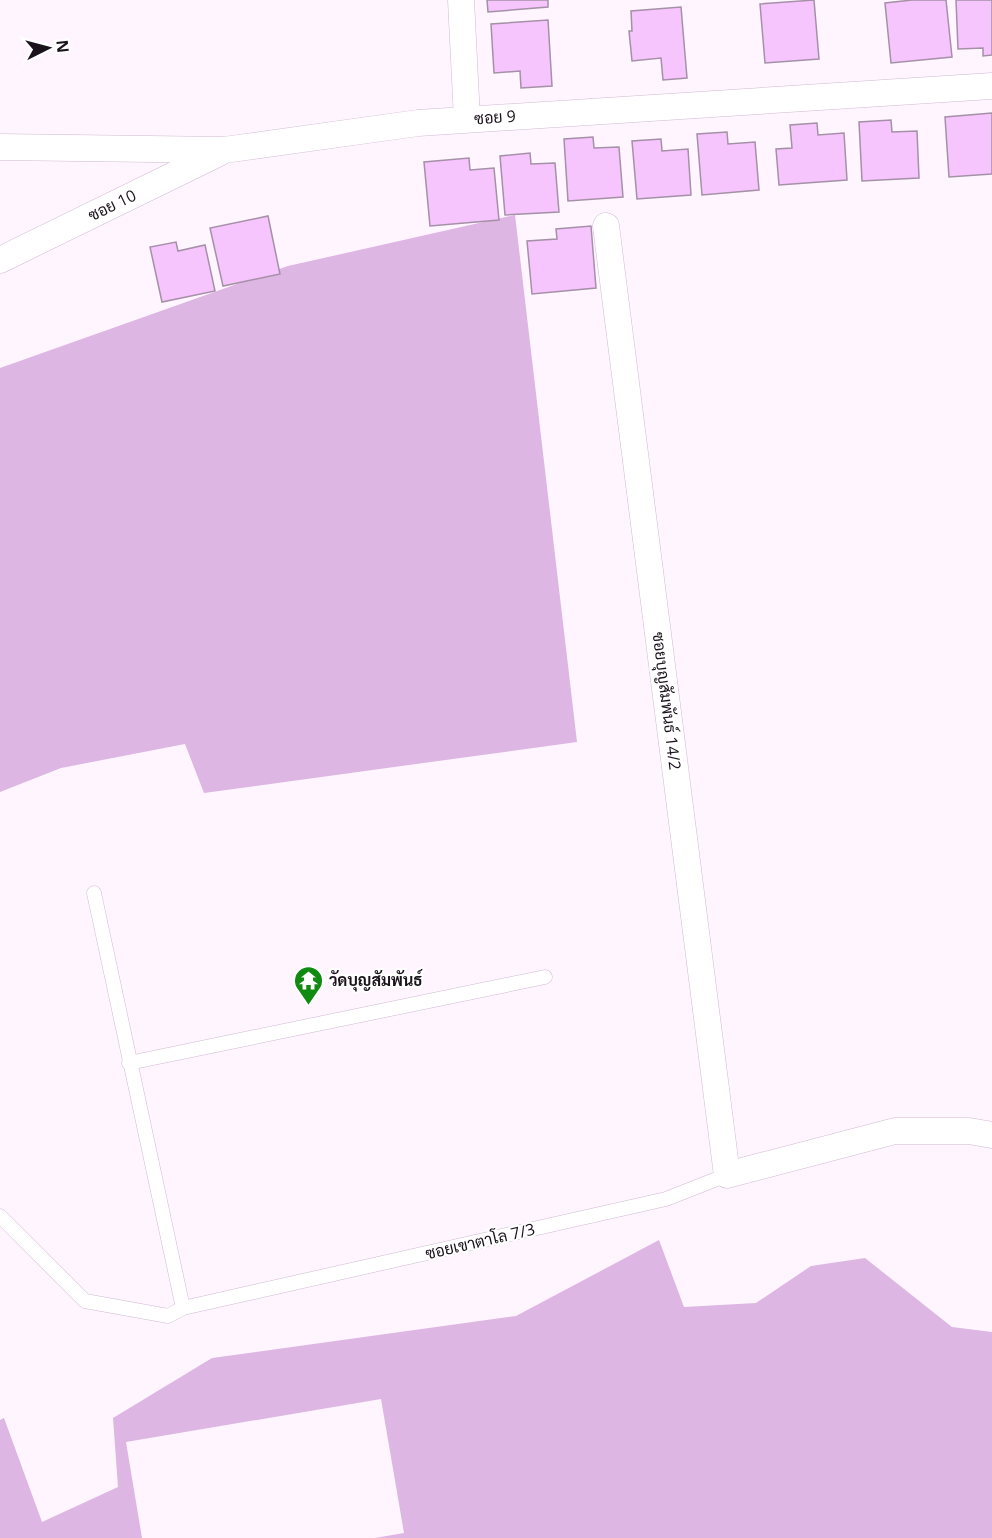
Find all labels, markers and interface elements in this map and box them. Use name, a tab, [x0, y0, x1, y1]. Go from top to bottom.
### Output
north arrow	[18, 18, 78, 78]
text: N	[51, 39, 75, 54]
street label: ซอย 9	[473, 105, 517, 129]
street label: ซอย 10	[84, 184, 140, 226]
street label: ซอยบุญสัมพันธ์ 14/2	[647, 631, 687, 771]
temple icon: วัดบุญสัมพันธ์	[292, 964, 324, 1006]
place label: วัดบุญสัมพันธ์	[329, 969, 424, 992]
street label: ซอยเขาตาโล 7/3	[423, 1218, 537, 1264]

